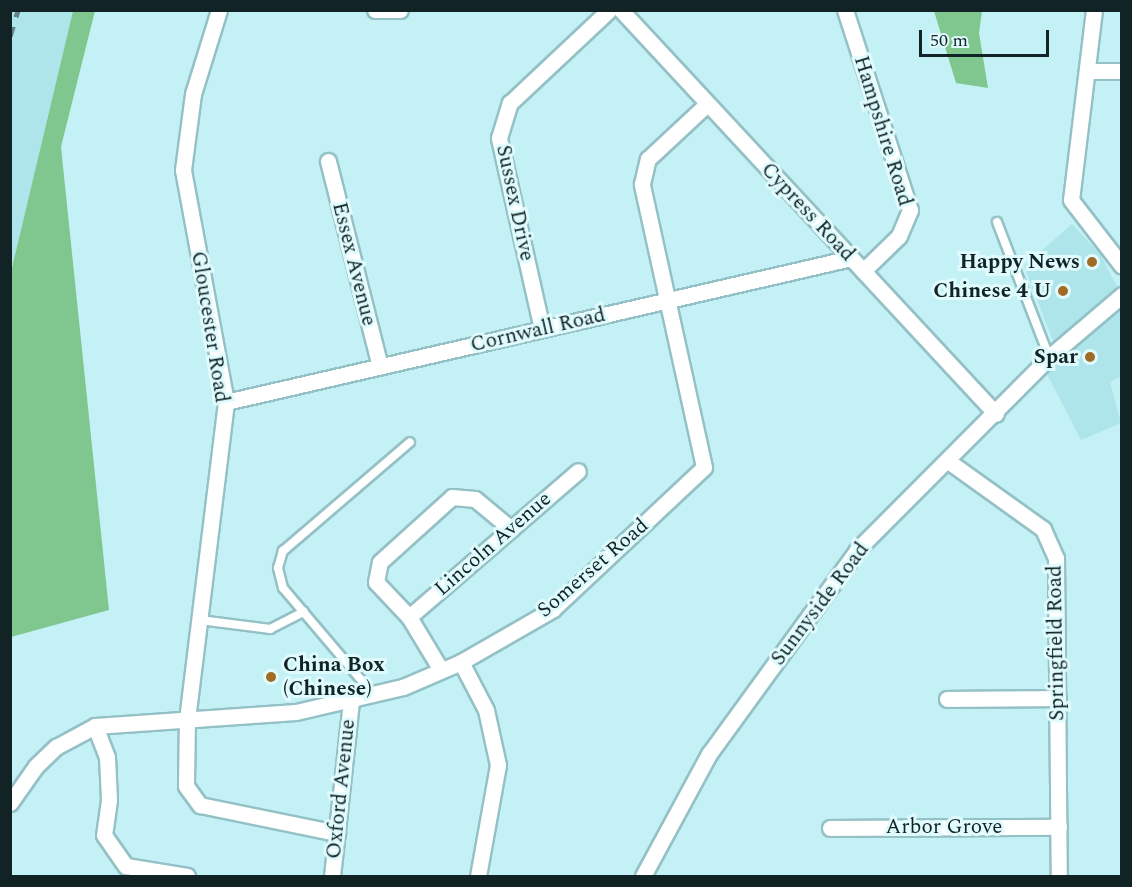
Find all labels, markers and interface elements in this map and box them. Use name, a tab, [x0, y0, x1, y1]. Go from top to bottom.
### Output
scale bar	[922, 18, 1052, 56]
text: 50 m	[930, 27, 968, 54]
street label: Hampshire Road	[848, 53, 918, 209]
street label: Sussex Drive	[490, 143, 540, 263]
street label: Cypress Road	[756, 157, 860, 267]
street label: Essex Avenue	[326, 200, 382, 328]
street label: Gloucester Road	[186, 249, 234, 405]
place label: Happy News	[960, 249, 1080, 275]
marker: Happy News	[1085, 255, 1099, 269]
place label: Chinese 4 U	[933, 278, 1051, 304]
marker: Chinese 4 U	[1056, 284, 1070, 298]
street label: Cornwall Road	[468, 302, 608, 358]
place label: Spar	[1034, 344, 1078, 370]
marker: Spar	[1083, 350, 1097, 364]
street label: Lincoln Avenue	[429, 486, 557, 602]
street label: Somerset Road	[532, 513, 654, 623]
street label: Sunnyside Road	[766, 538, 874, 670]
street label: Springfield Road	[1042, 565, 1070, 721]
place label: China Box (Chinese)	[283, 652, 385, 702]
marker: China Box (Chinese)	[264, 670, 278, 684]
street label: Oxford Avenue	[321, 718, 361, 860]
street label: Arbor Grove	[886, 814, 1002, 840]

